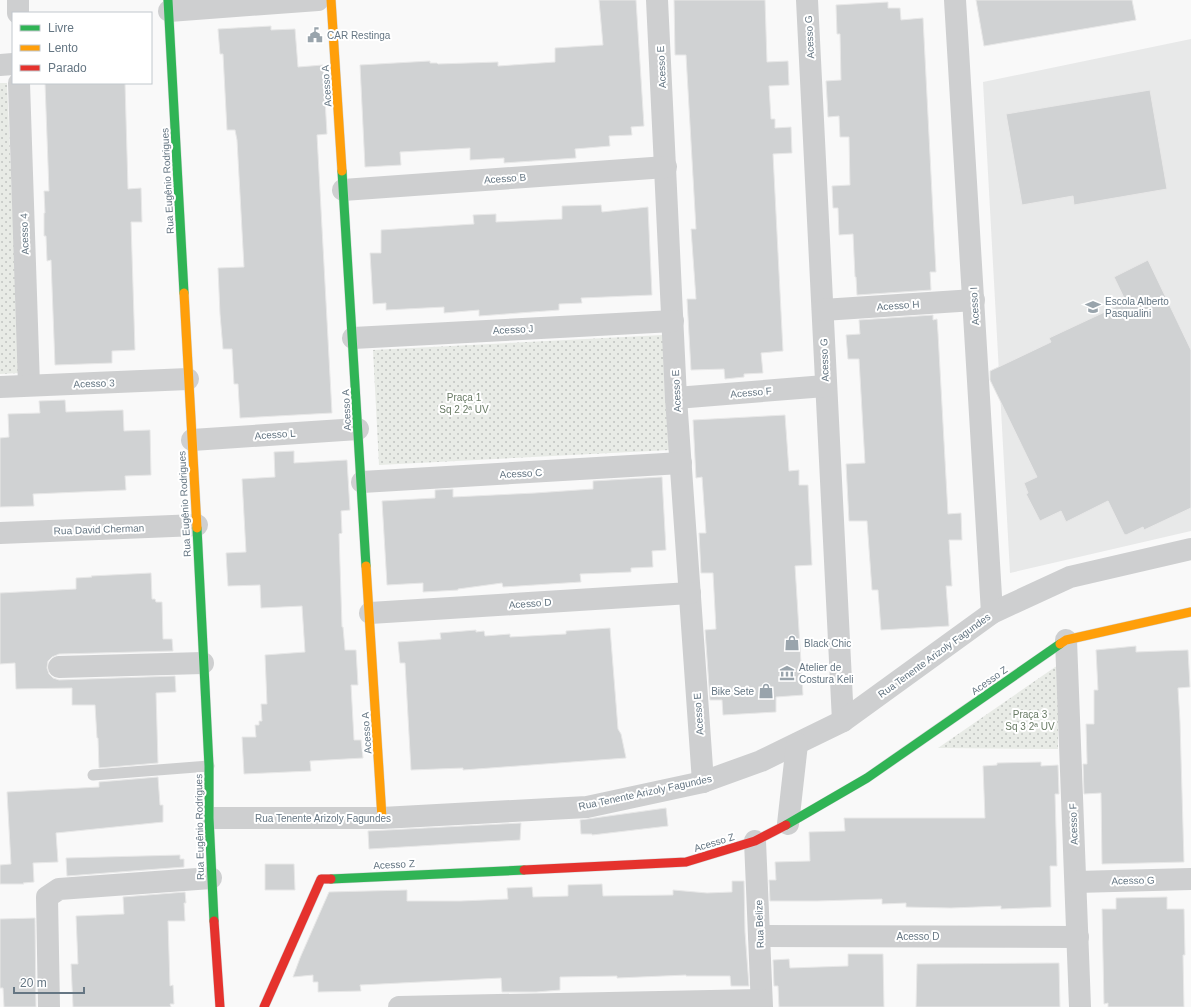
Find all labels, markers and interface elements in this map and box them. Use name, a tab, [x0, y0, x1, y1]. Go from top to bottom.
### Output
legend	[12, 12, 152, 84]
street label: Acesso G	[803, 15, 816, 59]
text: Livre	[48, 21, 74, 35]
public building icon: CAR Restinga	[306, 26, 324, 44]
place label: CAR Restinga	[327, 30, 391, 41]
text: Lento	[48, 41, 78, 55]
street label: Acesso E	[655, 45, 668, 88]
text: Parado	[48, 61, 87, 75]
street label: Acesso A	[320, 64, 333, 107]
street label: Rua Eugênio Rodrigues	[159, 128, 176, 234]
street label: Acesso B	[484, 172, 527, 185]
street label: Acesso 4	[18, 213, 31, 255]
street label: Acesso I	[968, 287, 981, 325]
place label: Escola Alberto Pasqualini	[1105, 296, 1169, 319]
school or university icon: Escola Alberto Pasqualini	[1084, 298, 1102, 316]
street label: Acesso H	[876, 299, 920, 312]
street label: Acesso J	[492, 323, 534, 336]
street label: Acesso G	[818, 338, 831, 382]
street label: Acesso E	[670, 369, 683, 412]
street label: Acesso 3	[73, 377, 115, 390]
street label: Acesso F	[730, 385, 772, 400]
street label: Acesso A	[340, 389, 353, 431]
park label: Praça 1 Sq 2 2ª UV	[439, 392, 489, 415]
street label: Acesso L	[254, 428, 296, 441]
street label: Rua Eugênio Rodrigues	[176, 451, 193, 557]
street label: Acesso C	[499, 467, 543, 480]
street label: Rua David Cherman	[54, 522, 144, 537]
street label: Acesso D	[508, 597, 552, 610]
street label: Rua Tenente Arizoly Fagundes	[876, 611, 993, 700]
shop icon: Black Chic	[783, 634, 801, 652]
place label: Black Chic	[804, 638, 851, 649]
place label: Atelier de Costura Keli	[799, 662, 853, 685]
museum icon: Atelier de Costura Keli	[778, 664, 796, 682]
street label: Acesso Z	[969, 664, 1010, 697]
shop icon: Bike Sete	[757, 682, 775, 700]
place label: Bike Sete	[711, 686, 754, 697]
street label: Acesso E	[692, 692, 705, 735]
park label: Praça 3 Sq 3 2ª UV	[1005, 709, 1055, 732]
street label: Acesso A	[360, 711, 373, 754]
street label: Rua Tenente Arizoly Fagundes	[577, 773, 713, 812]
street label: Rua Eugênio Rodrigues	[193, 774, 206, 880]
street label: Acesso F	[1067, 803, 1080, 845]
street label: Rua Tenente Arizoly Fagundes	[255, 813, 391, 824]
street label: Acesso Z	[693, 831, 736, 854]
street label: Acesso Z	[373, 858, 415, 871]
street label: Acesso G	[1111, 875, 1155, 886]
street label: Rua Belize	[753, 899, 766, 948]
street label: Acesso D	[897, 931, 939, 942]
scale bar	[14, 969, 84, 995]
text: 20 m	[20, 976, 47, 990]

